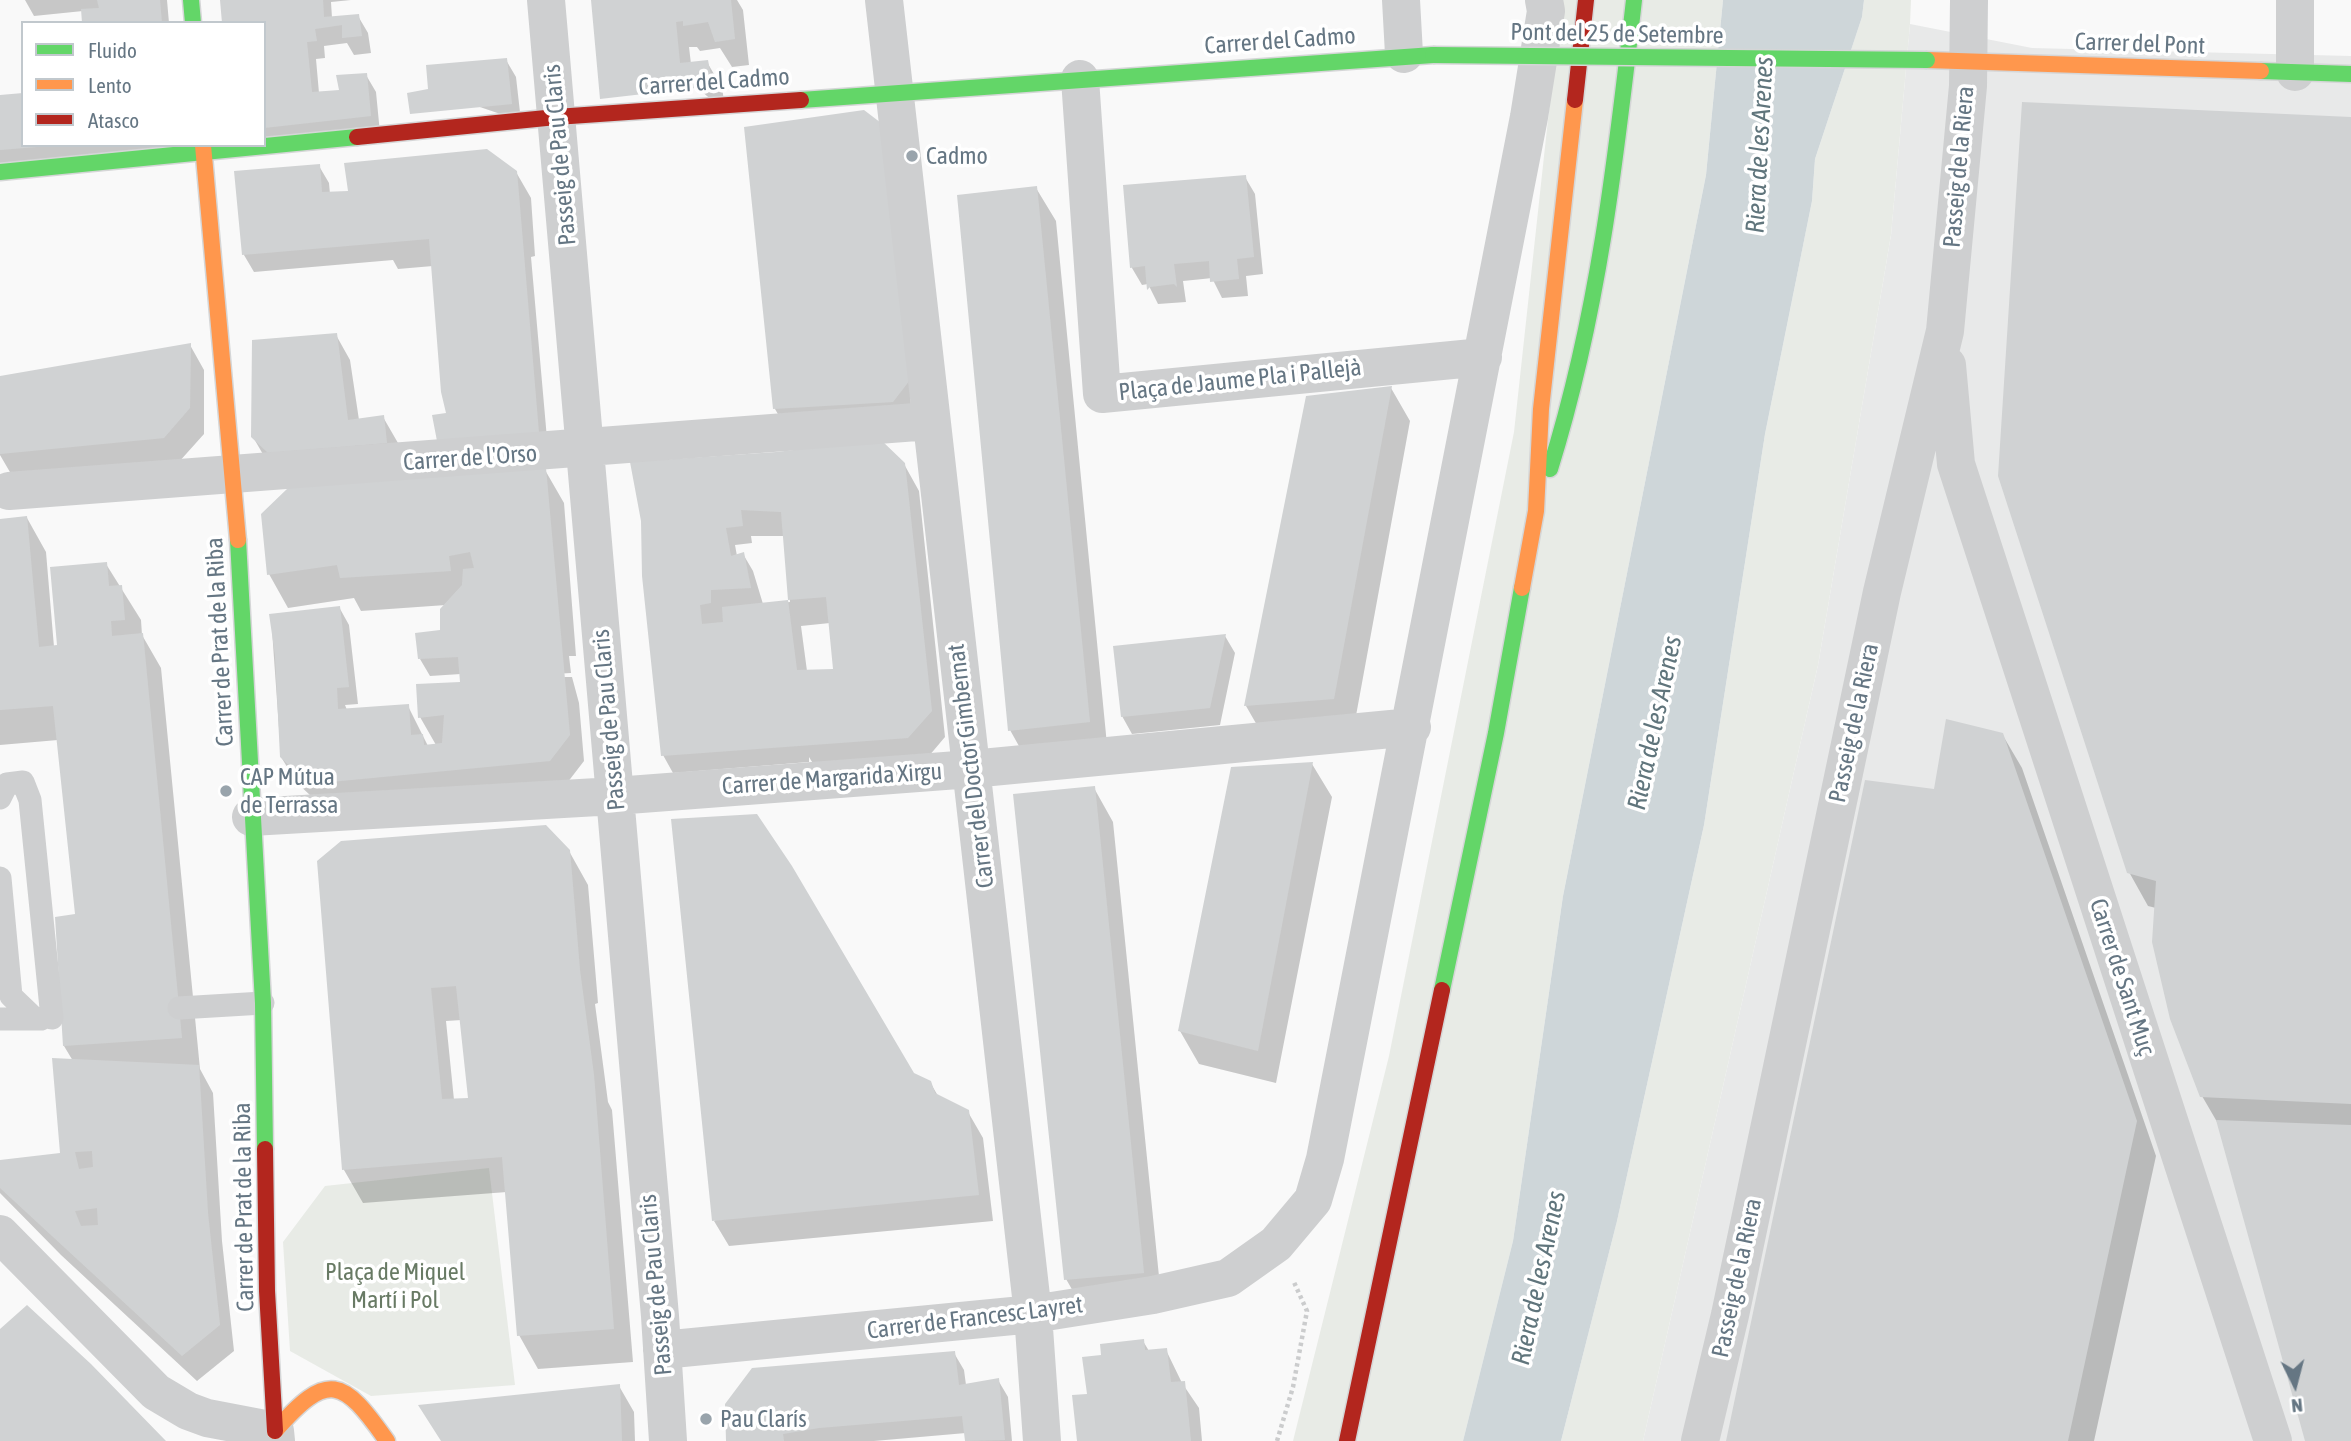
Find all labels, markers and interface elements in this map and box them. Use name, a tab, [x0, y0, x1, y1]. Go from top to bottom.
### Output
street label: Pont del 25 de Setembre	[1510, 18, 1724, 50]
legend	[21, 21, 266, 147]
street label: Carrer del Cadmo	[1204, 21, 1356, 61]
street label: Carrer del Pont	[2074, 27, 2206, 61]
text: Fluido	[88, 38, 137, 62]
water label: Riera de les Arenes	[1740, 56, 1780, 234]
street label: Carrer del Cadmo	[638, 62, 790, 102]
street label: Passeig de Pau Claris	[538, 63, 582, 247]
text: Lento	[88, 73, 132, 97]
street label: Passeig de la Riera	[1938, 85, 1980, 249]
text: Atasco	[88, 108, 139, 132]
place label: Cadmo	[926, 142, 988, 170]
marker: Cadmo	[904, 148, 920, 164]
street label: Plaça de Jaume Pla i Pallejà	[1117, 353, 1363, 407]
street label: Carrer de l'Orso	[402, 439, 538, 477]
street label: Carrer de Prat de la Riba	[200, 537, 240, 747]
street label: Passeig de Pau Claris	[587, 628, 631, 812]
water label: Riera de les Arenes	[1621, 633, 1689, 813]
street label: Passeig de la Riera	[1823, 641, 1885, 805]
street label: Carrer del Doctor Gimbernat	[942, 642, 1000, 890]
street label: Carrer de Margarida Xirgu	[721, 757, 943, 801]
place label: CAP Mútua de Terrassa	[240, 763, 338, 819]
marker: CAP Mútua de Terrassa	[218, 783, 234, 799]
street label: Carrer de Sant Muç	[2083, 895, 2161, 1059]
street label: Carrer de Prat de la Riba	[228, 1102, 260, 1312]
water label: Riera de les Arenes	[1505, 1188, 1573, 1368]
street label: Passeig de Pau Claris	[634, 1193, 678, 1377]
street label: Passeig de la Riera	[1706, 1196, 1768, 1360]
park label: Plaça de Miquel Martí i Pol	[325, 1258, 465, 1314]
street label: Carrer de Francesc Layret	[865, 1290, 1085, 1346]
north arrow	[2260, 1350, 2330, 1420]
text: N	[2290, 1394, 2304, 1417]
place label: Pau Clarís	[720, 1405, 807, 1433]
marker: Pau Clarís	[698, 1411, 714, 1427]

